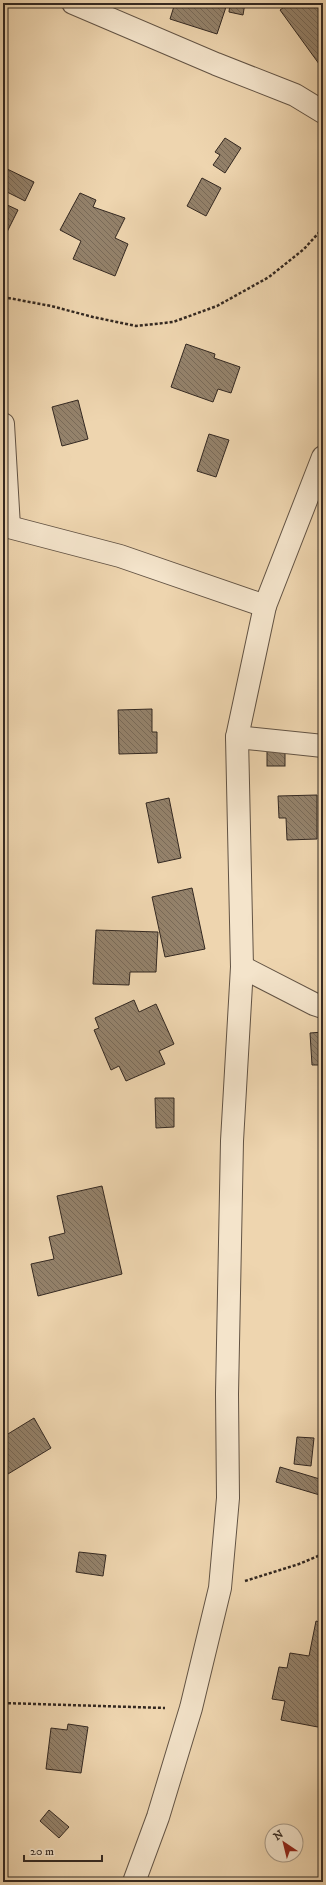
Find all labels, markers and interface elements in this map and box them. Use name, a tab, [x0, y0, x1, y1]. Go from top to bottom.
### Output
north arrow	[264, 1823, 304, 1863]
text: N	[271, 1827, 287, 1844]
scale bar	[24, 1837, 102, 1863]
text: 20 m	[30, 1844, 54, 1859]

